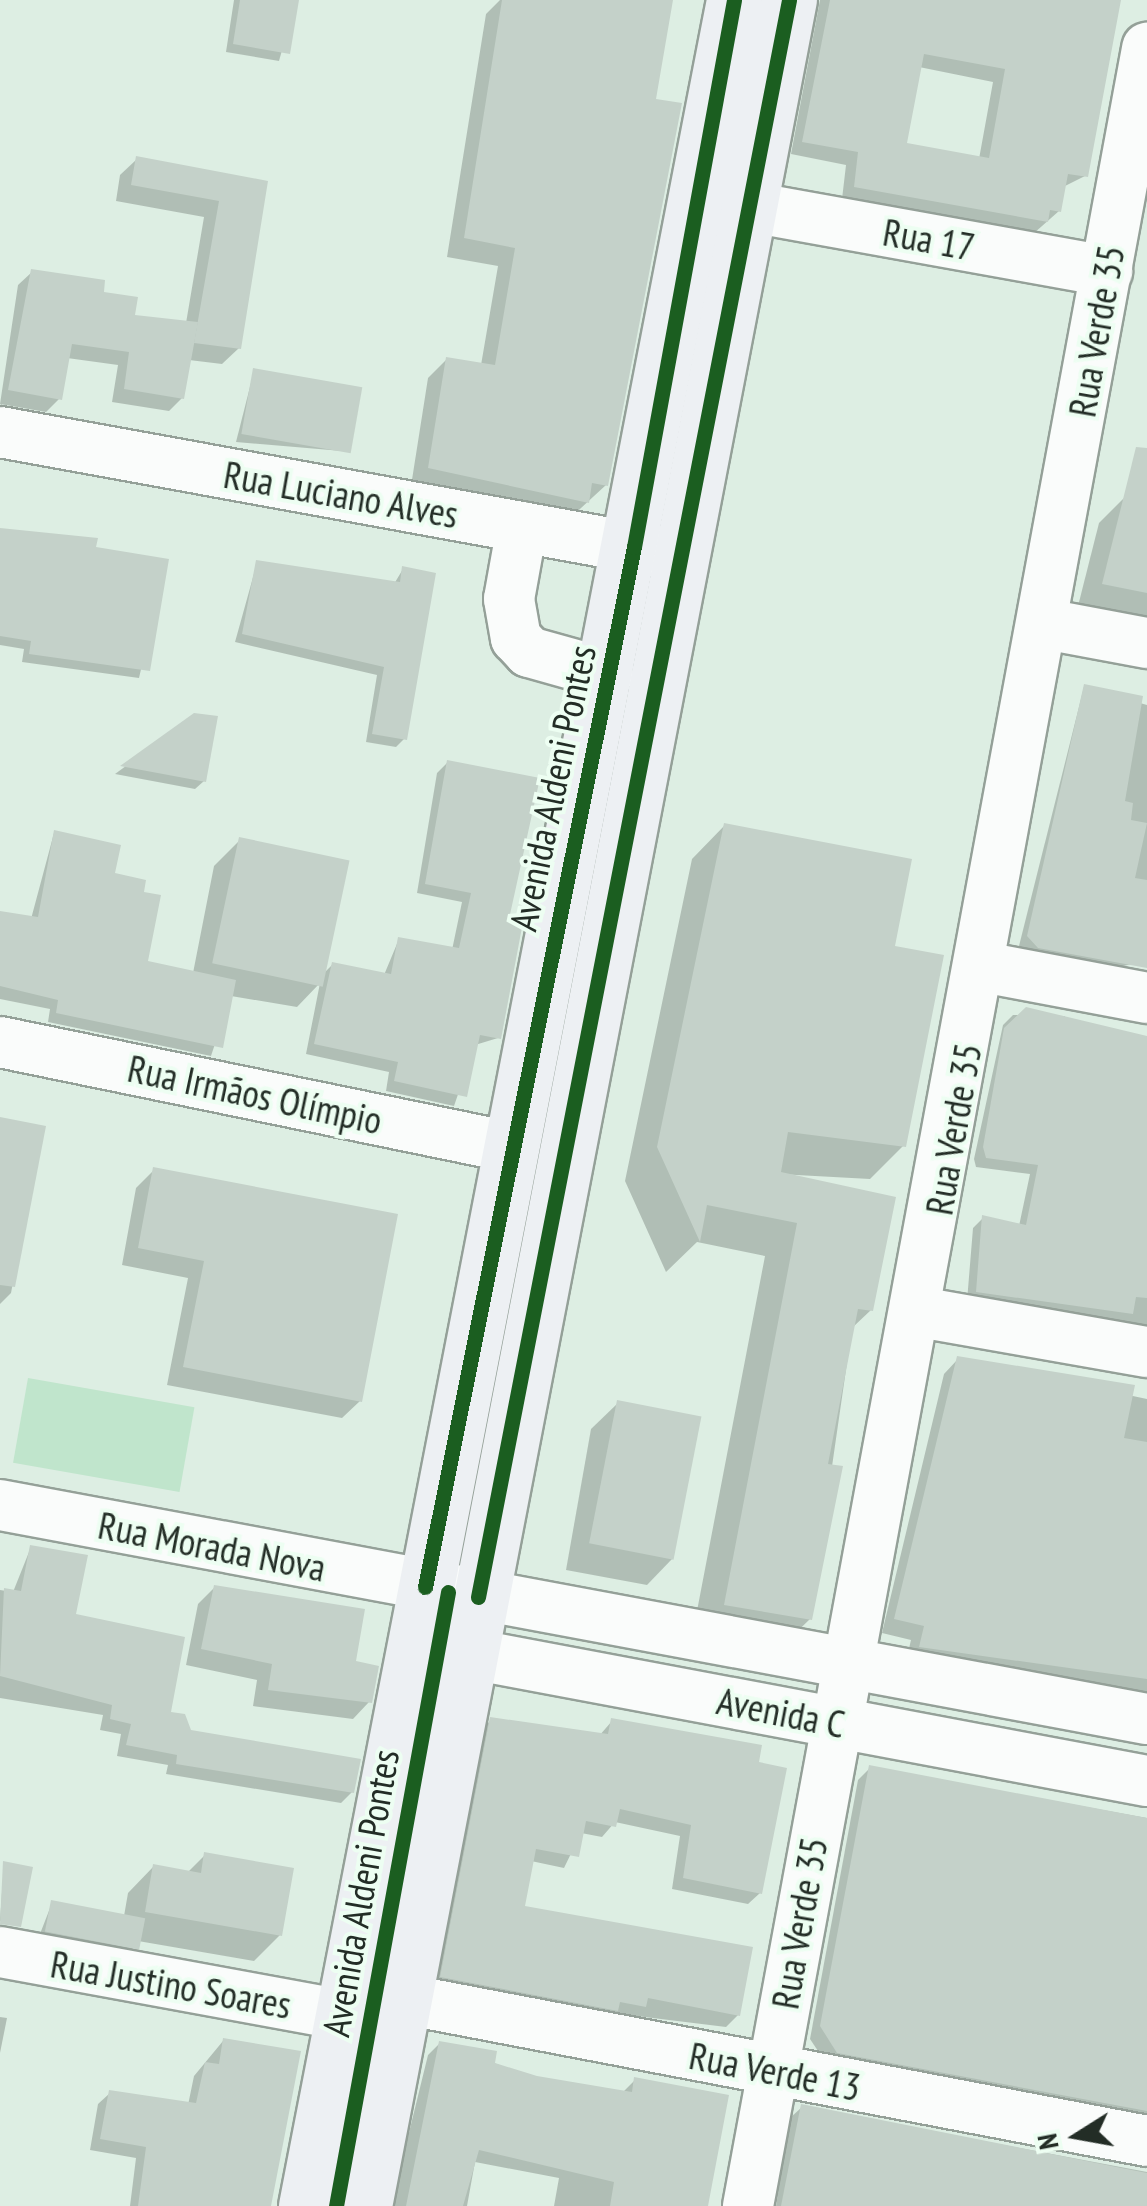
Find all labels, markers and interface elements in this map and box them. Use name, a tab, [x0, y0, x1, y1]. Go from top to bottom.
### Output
street label: Rua 17	[880, 209, 978, 269]
street label: Rua Verde 35	[1058, 241, 1134, 421]
street label: Rua Luciano Alves	[220, 451, 462, 537]
street label: Avenida Aldeni Pontes	[499, 641, 605, 935]
street label: Rua Verde 35	[915, 1039, 991, 1219]
street label: Rua Irmãos Olímpio	[124, 1045, 386, 1143]
street label: Rua Morada Nova	[95, 1502, 329, 1590]
street label: Avenida C	[713, 1677, 849, 1747]
street label: Avenida Aldeni Pontes	[312, 1745, 408, 2041]
street label: Rua Verde 35	[761, 1833, 837, 2013]
street label: Rua Justino Soares	[47, 1940, 295, 2028]
street label: Rua Verde 13	[685, 2032, 865, 2110]
north arrow	[1027, 2086, 1127, 2186]
text: N	[1027, 2131, 1067, 2153]

